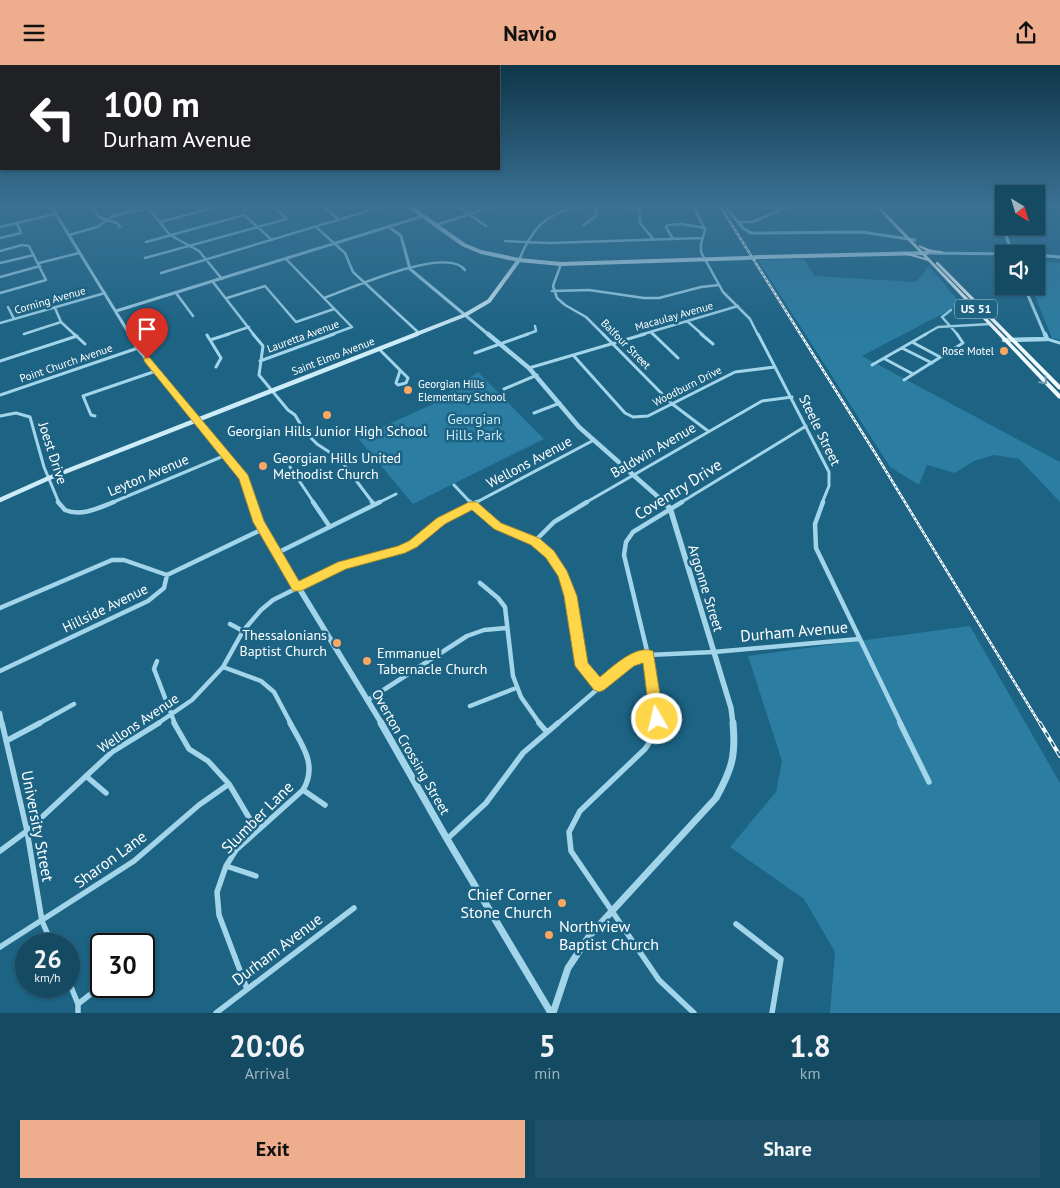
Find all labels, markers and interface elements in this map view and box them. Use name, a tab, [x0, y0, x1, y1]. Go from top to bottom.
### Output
icon: menu	[20, 19, 48, 47]
text: Navio	[503, 19, 557, 47]
icon: share	[1012, 19, 1040, 47]
text: 100 m	[103, 81, 200, 127]
icon: left	[20, 85, 85, 150]
text: Durham Avenue	[103, 125, 251, 153]
north arrow	[995, 185, 1045, 235]
map controls	[995, 185, 1045, 295]
button: sound	[995, 245, 1045, 295]
street label: Corning Avenue	[13, 283, 88, 317]
street label: Macaulay Avenue	[633, 298, 715, 334]
road number: US 51	[955, 299, 997, 318]
pin	[126, 308, 168, 359]
icon: arrive	[133, 315, 161, 343]
street label: Lauretta Avenue	[265, 316, 341, 356]
street label: Balfour Street	[598, 316, 654, 372]
street label: Saint Elmo Avenue	[290, 334, 377, 378]
street label: Point Church Avenue	[18, 340, 115, 385]
place label: Rose Motel	[942, 344, 995, 358]
marker: Rose Motel	[998, 345, 1010, 357]
street label: Woodburn Drive	[650, 362, 724, 409]
one-way arrow	[1038, 375, 1047, 384]
place label: Georgian Hills Elementary School	[418, 377, 506, 404]
marker: Georgian Hills Elementary School	[402, 384, 414, 396]
street label: Steele Street	[795, 392, 845, 469]
marker: Georgian Hills Junior High School	[321, 409, 333, 421]
park label: Georgian Hills Park	[446, 410, 503, 444]
street label: Baldwin Avenue	[607, 418, 699, 482]
street label: Joest Drive	[34, 419, 72, 486]
place label: Georgian Hills Junior High School	[227, 422, 427, 440]
street label: Wellons Avenue	[483, 432, 575, 492]
place label: Georgian Hills United Methodist Church	[273, 449, 401, 483]
street label: Leyton Avenue	[105, 450, 191, 500]
street label: Coventry Drive	[631, 454, 725, 524]
marker: Georgian Hills United Methodist Church	[257, 460, 269, 472]
street label: Argonne Street	[684, 542, 728, 634]
street label: Hillside Avenue	[59, 580, 151, 636]
street label: Durham Avenue	[739, 616, 849, 646]
place label: Thessalonians Baptist Church	[240, 626, 327, 660]
marker: Thessalonians Baptist Church	[331, 637, 343, 649]
place label: Emmanuel Tabernacle Church	[377, 644, 487, 678]
marker: Emmanuel Tabernacle Church	[361, 655, 373, 667]
street label: Overton Crossing Street	[368, 686, 454, 818]
street label: Wellons Avenue	[94, 689, 182, 757]
position arrow	[630, 692, 682, 744]
street label: University Street	[17, 769, 59, 884]
street label: Slumber Lane	[217, 777, 297, 857]
street label: Sharon Lane	[70, 826, 150, 892]
place label: Chief Corner Stone Church	[461, 884, 553, 922]
marker: Chief Corner Stone Church	[556, 897, 568, 909]
street label: Durham Avenue	[228, 909, 326, 989]
place label: Northview Baptist Church	[559, 916, 659, 954]
marker: Northview Baptist Church	[543, 929, 555, 941]
speed limit sign: 30	[90, 933, 155, 998]
text: 26	[33, 943, 62, 975]
text: km/h	[34, 970, 61, 985]
text: 20:06	[229, 1026, 305, 1065]
text: 5	[539, 1026, 556, 1065]
text: 1.8	[789, 1026, 831, 1065]
text: Arrival	[245, 1063, 290, 1083]
text: min	[534, 1063, 560, 1083]
text: km	[800, 1063, 820, 1083]
button: Exit	[20, 1120, 525, 1178]
button: Share	[535, 1120, 1040, 1178]

